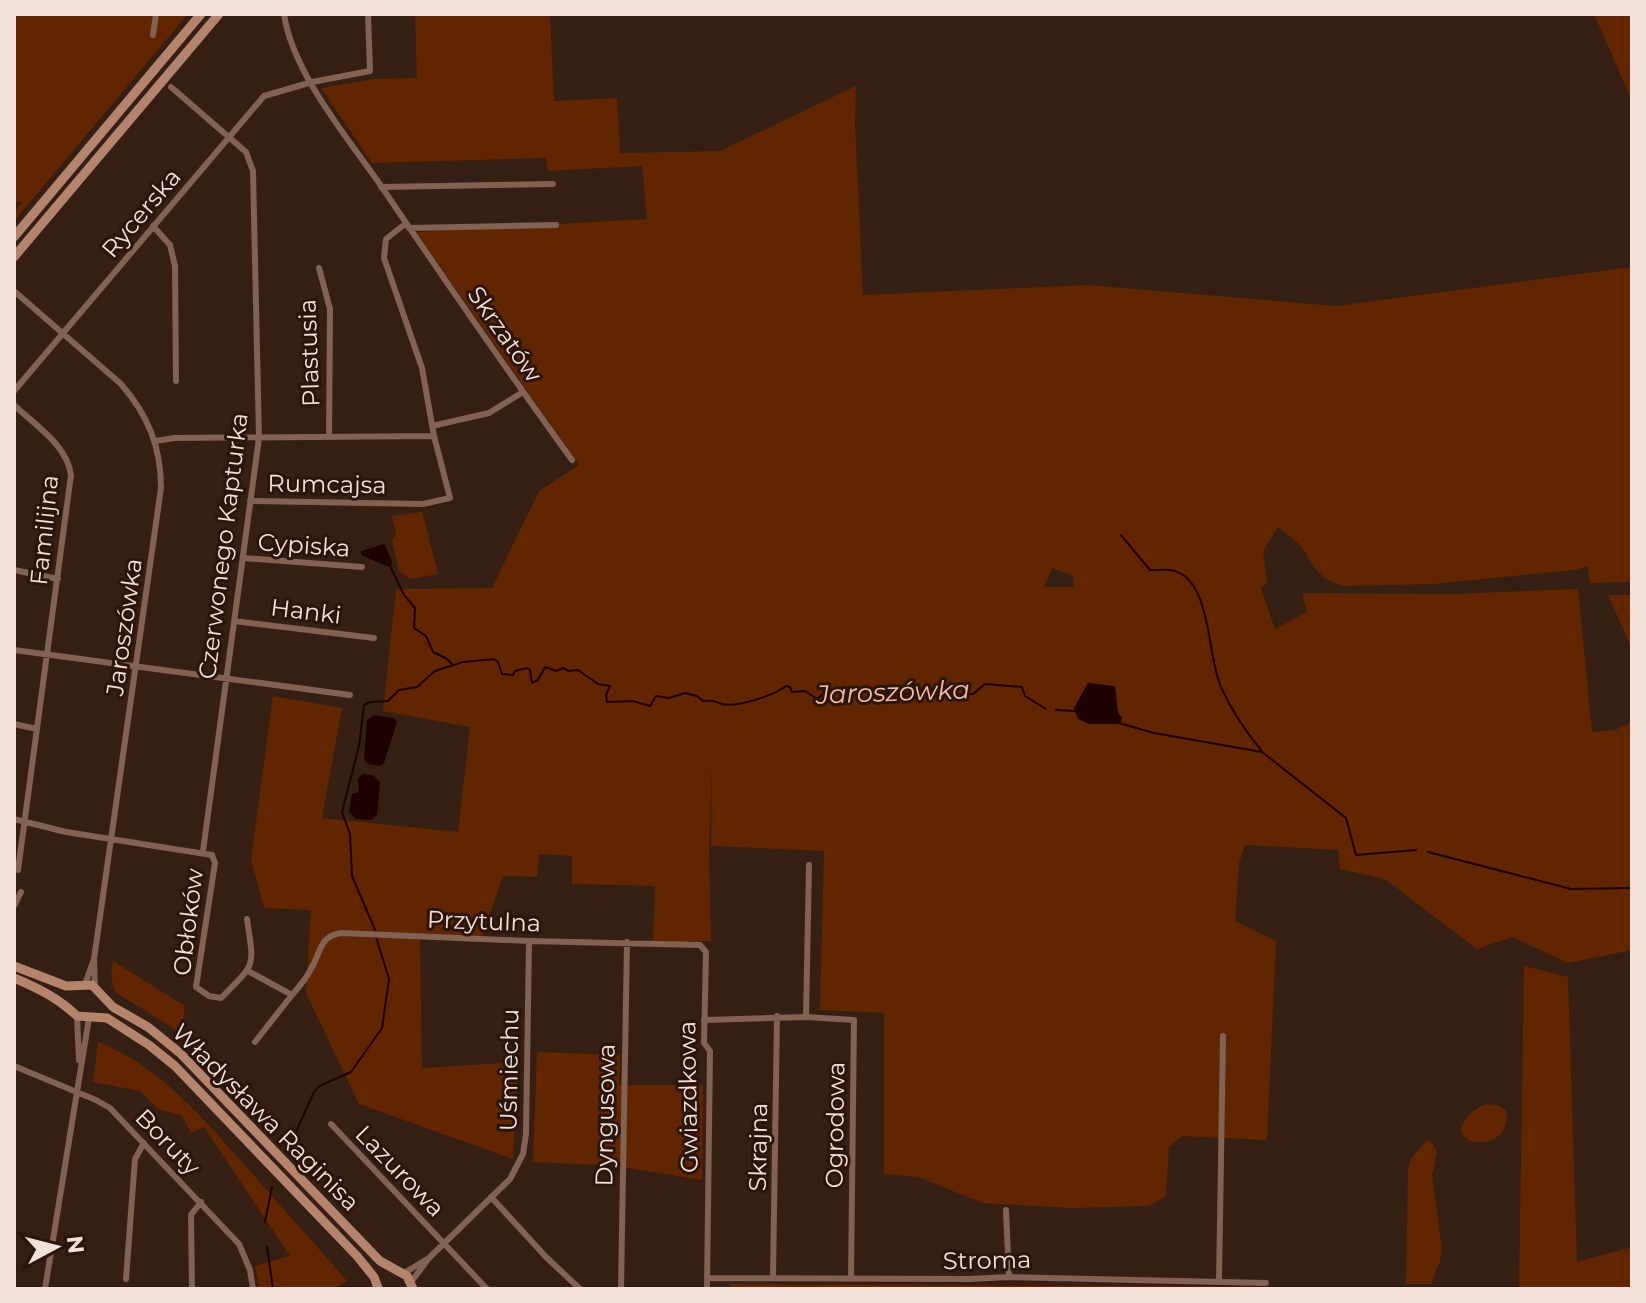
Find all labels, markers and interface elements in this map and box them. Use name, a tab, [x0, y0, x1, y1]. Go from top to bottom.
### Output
street label: Rycerska	[95, 163, 187, 263]
street label: Skrzatów	[462, 281, 548, 387]
street label: Plastusia	[293, 299, 325, 407]
street label: Czerwonego Kapturka	[192, 411, 254, 681]
street label: Rumcajsa	[267, 468, 387, 500]
street label: Familijna	[24, 473, 64, 587]
street label: Cypiska	[257, 527, 351, 563]
street label: Jaroszówka	[100, 556, 148, 699]
street label: Hanki	[269, 592, 343, 630]
water label: Jaroszówka	[815, 673, 970, 711]
street label: Obłoków	[167, 867, 209, 977]
street label: Przytulna	[427, 905, 541, 937]
street label: Uśmiechu	[493, 1008, 525, 1132]
street label: Władysława Raginisa	[166, 1017, 366, 1217]
street label: Gwiazdkowa	[672, 1021, 704, 1173]
street label: Dyngusowa	[589, 1043, 621, 1187]
street label: Ogrodowa	[819, 1061, 851, 1189]
street label: Skrajna	[743, 1102, 773, 1192]
street label: Boruty	[130, 1103, 206, 1181]
street label: Lazurowa	[349, 1119, 451, 1223]
north arrow	[16, 1207, 96, 1287]
text: N	[61, 1234, 90, 1255]
street label: Stroma	[943, 1245, 1031, 1275]

